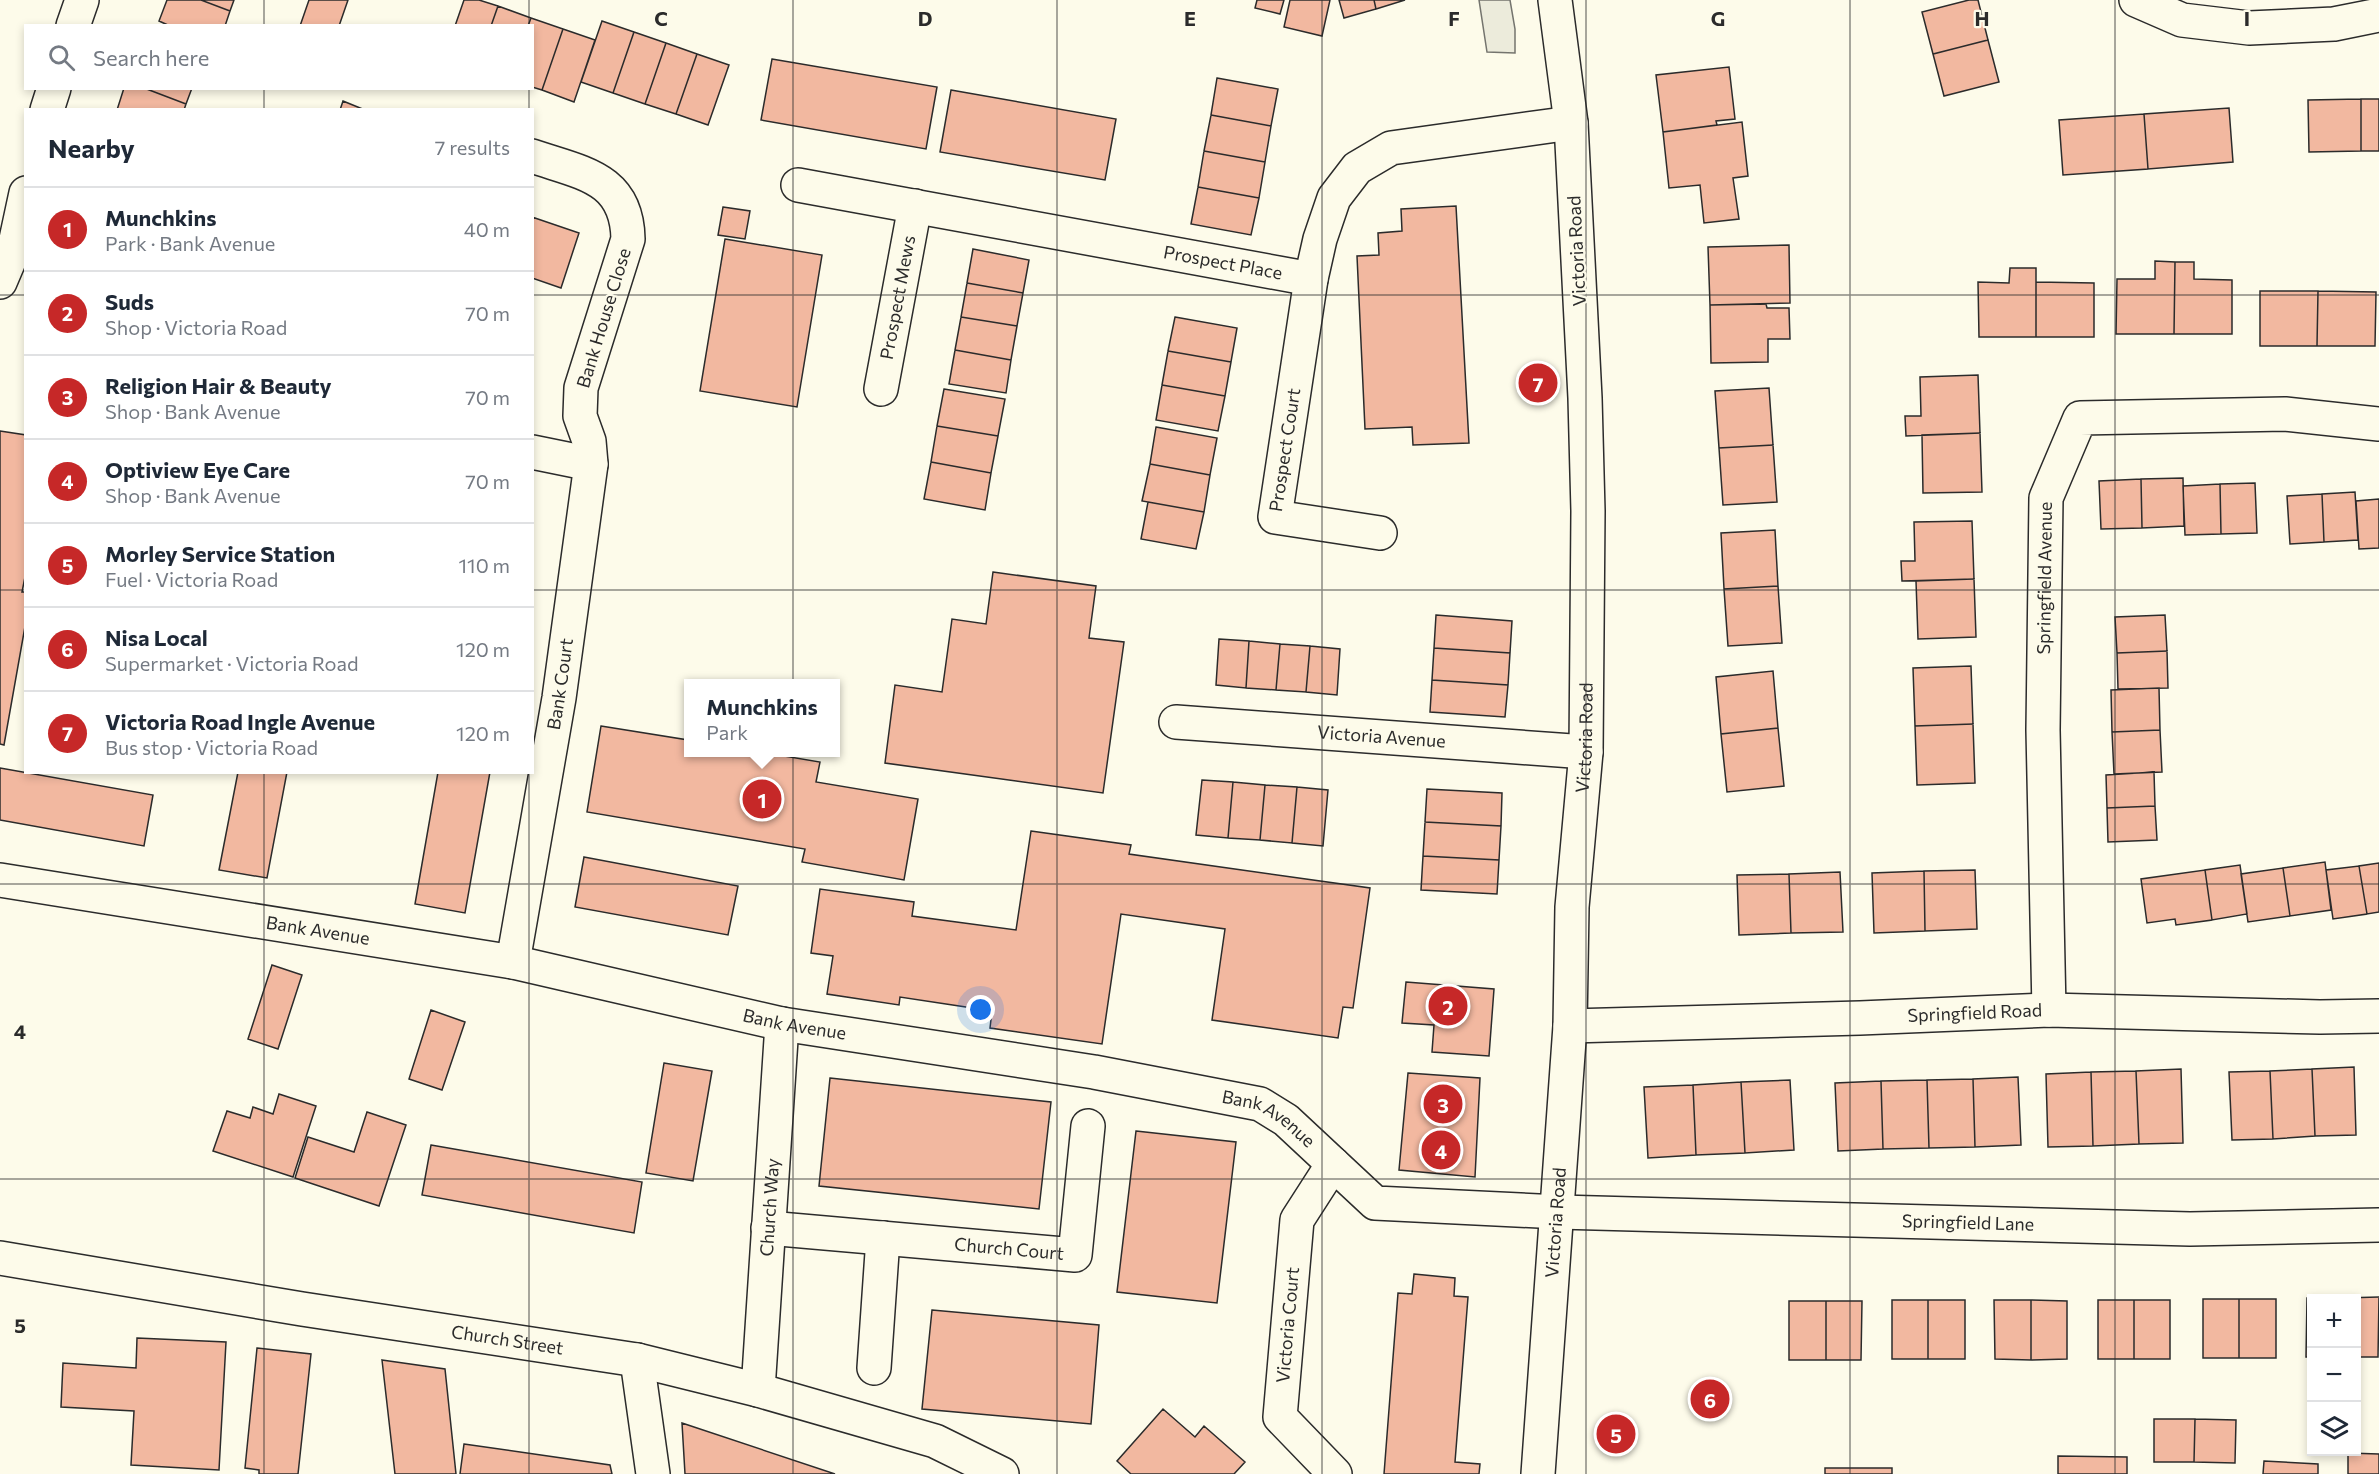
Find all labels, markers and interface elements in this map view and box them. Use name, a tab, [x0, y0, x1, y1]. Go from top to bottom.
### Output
text: C	[654, 6, 668, 30]
text: D	[918, 6, 932, 30]
text: E	[1184, 6, 1196, 30]
text: F	[1448, 6, 1460, 30]
text: G	[1711, 6, 1725, 30]
text: H	[1975, 6, 1990, 30]
text: I	[2244, 6, 2250, 30]
search box	[24, 24, 534, 90]
icon: search	[45, 41, 78, 74]
text: Search here	[93, 44, 209, 71]
text: Nearby	[48, 132, 135, 163]
text: 7 results	[435, 135, 510, 159]
street label: Victoria Road	[1562, 195, 1590, 307]
text: Munchkins	[105, 204, 216, 231]
text: 1	[63, 217, 72, 241]
text: 40 m	[464, 217, 510, 241]
text: Park · Bank Avenue	[105, 231, 275, 255]
street label: Prospect Mews	[875, 233, 919, 361]
street label: Prospect Place	[1162, 240, 1284, 284]
street label: Bank House Close	[571, 245, 635, 390]
text: Suds	[105, 288, 154, 315]
text: 2	[62, 301, 73, 325]
text: 70 m	[465, 301, 510, 325]
text: Shop · Victoria Road	[105, 315, 287, 339]
pin: 7	[1518, 360, 1558, 406]
text: Religion Hair & Beauty	[105, 372, 332, 399]
text: 3	[62, 385, 73, 409]
text: 70 m	[465, 385, 510, 409]
street label: Prospect Court	[1264, 387, 1304, 513]
text: Shop · Bank Avenue	[105, 399, 281, 423]
text: Optiview Eye Care	[105, 456, 290, 483]
text: 4	[61, 469, 74, 493]
text: 70 m	[465, 469, 510, 493]
text: Shop · Bank Avenue	[105, 483, 281, 507]
street label: Springfield Avenue	[2032, 501, 2056, 655]
text: Morley Service Station	[105, 540, 335, 567]
text: 5	[62, 553, 73, 577]
text: 110 m	[459, 553, 510, 577]
text: Fuel · Victoria Road	[105, 567, 278, 591]
text: Nisa Local	[105, 624, 208, 651]
text: 6	[61, 637, 74, 661]
text: 120 m	[456, 637, 510, 661]
street label: Bank Court	[542, 637, 577, 731]
text: Supermarket · Victoria Road	[105, 651, 358, 675]
popup	[684, 679, 840, 757]
street label: Victoria Road	[1570, 682, 1597, 794]
text: Munchkins	[706, 693, 818, 720]
text: Victoria Road Ingle Avenue	[105, 708, 375, 735]
text: Park	[706, 720, 748, 744]
street label: Victoria Avenue	[1317, 720, 1446, 752]
text: 7	[62, 721, 73, 745]
text: 120 m	[456, 721, 510, 745]
text: Bus stop · Victoria Road	[105, 735, 318, 759]
pin: 1	[742, 776, 782, 822]
street label: Bank Avenue	[265, 911, 372, 949]
pin: 2	[1428, 984, 1468, 1028]
your location	[966, 995, 995, 1024]
street label: Springfield Road	[1907, 998, 2043, 1026]
street label: Bank Avenue	[741, 1003, 848, 1044]
text: 4	[14, 1019, 26, 1043]
pin: 3	[1424, 1082, 1462, 1126]
street label: Bank Avenue	[1220, 1085, 1320, 1152]
pin: 4	[1422, 1128, 1460, 1172]
street label: Church Way	[755, 1158, 783, 1257]
street label: Victoria Road	[1540, 1167, 1570, 1279]
street label: Springfield Lane	[1902, 1209, 2035, 1235]
street label: Church Court	[953, 1232, 1065, 1264]
street label: Victoria Court	[1271, 1266, 1303, 1384]
map controls	[2307, 1294, 2361, 1456]
button: +	[2307, 1294, 2361, 1348]
text: 5	[14, 1313, 26, 1337]
street label: Church Street	[450, 1320, 565, 1359]
button: −	[2307, 1348, 2361, 1402]
pin: 6	[1690, 1376, 1730, 1422]
button: layers	[2307, 1402, 2361, 1456]
pin: 5	[1596, 1412, 1636, 1456]

